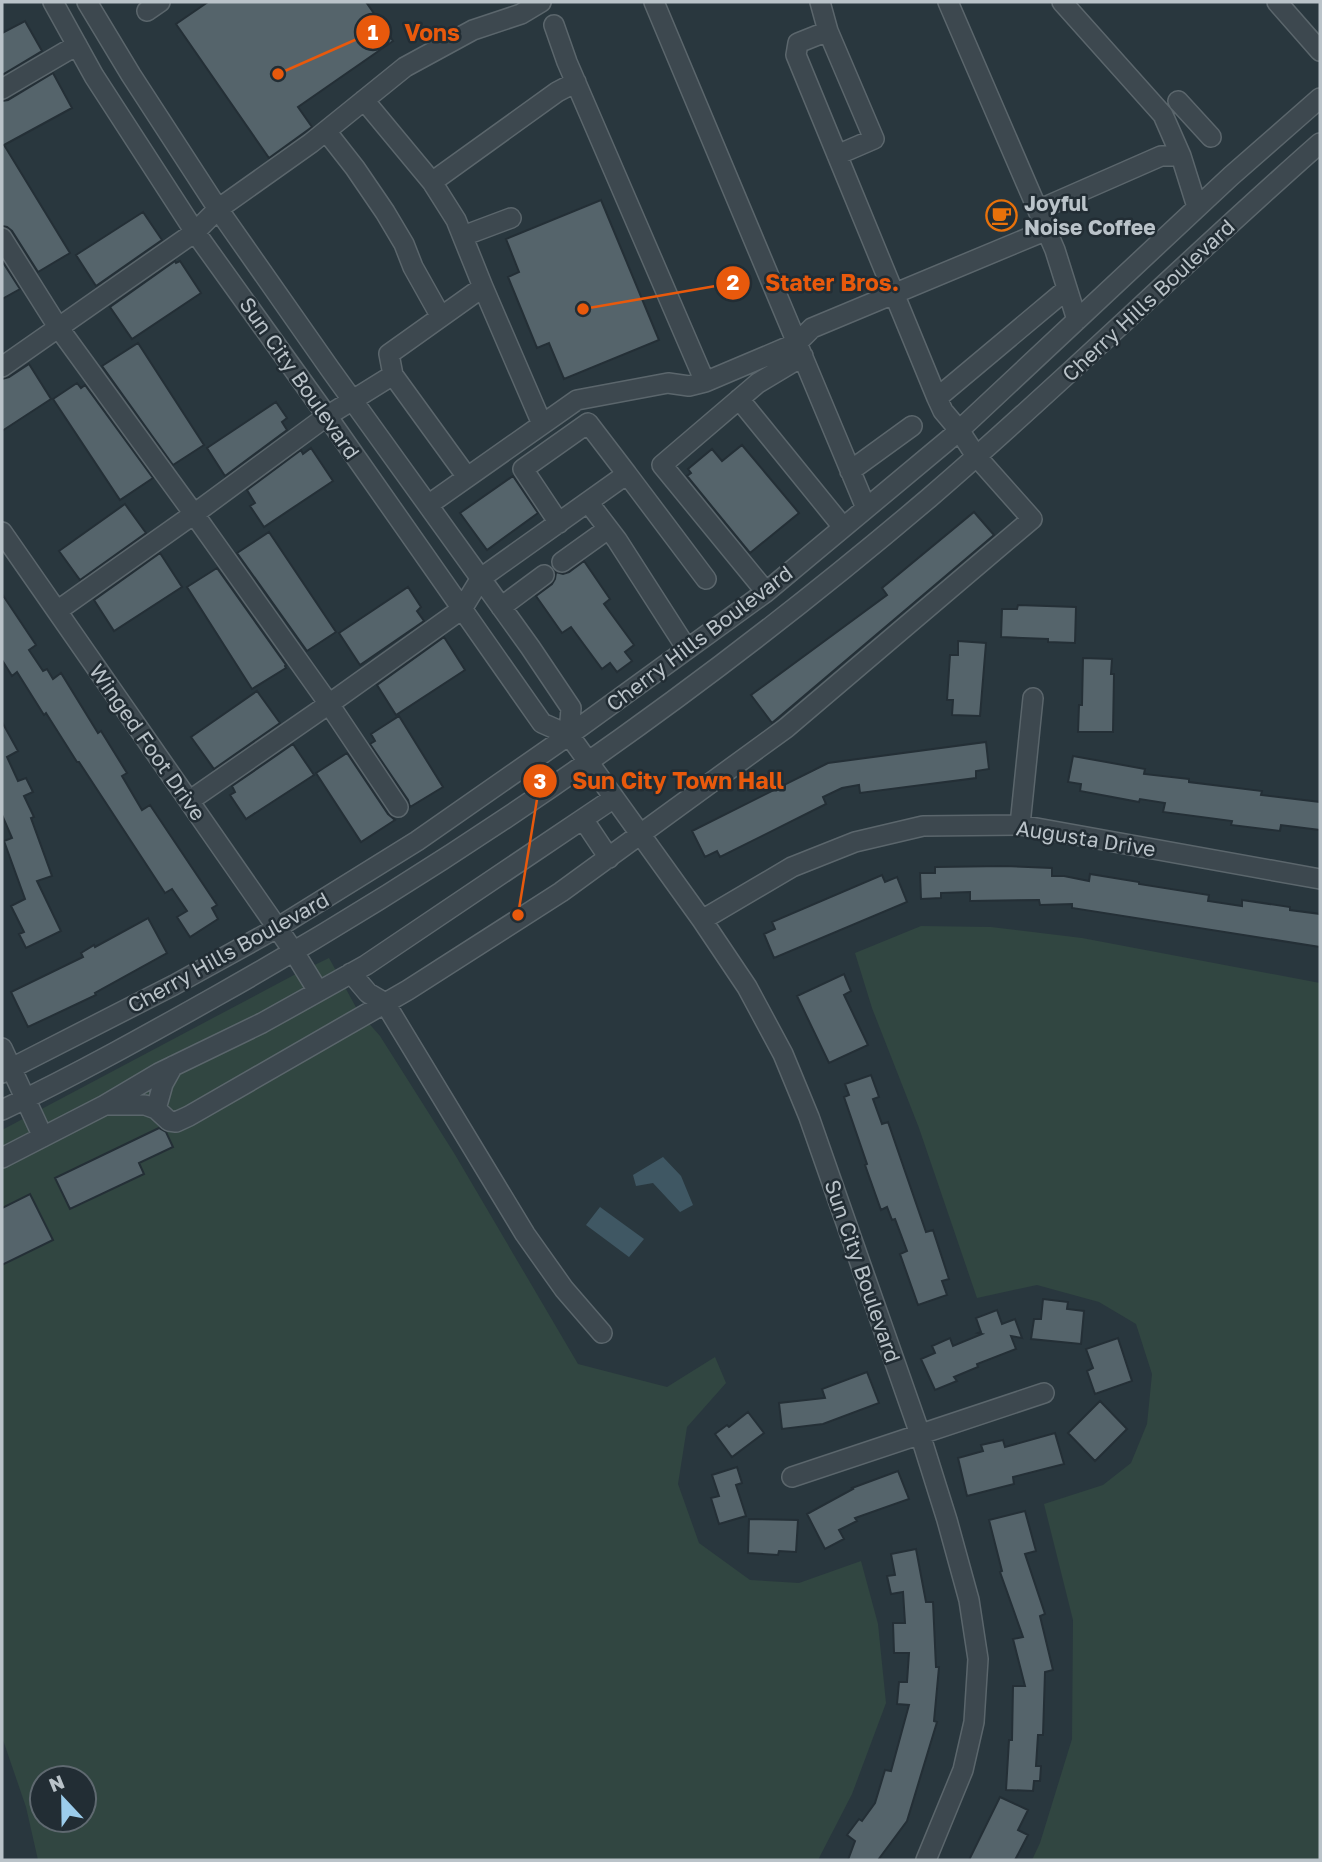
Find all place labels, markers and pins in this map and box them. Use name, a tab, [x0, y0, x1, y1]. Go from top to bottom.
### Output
callout: Vons	[356, 10, 474, 54]
place label: Joyful Noise Coffee	[1024, 190, 1156, 240]
cafe icon: Joyful Noise Coffee	[984, 198, 1018, 232]
callout: Stater Bros.	[716, 261, 913, 305]
callout: Sun City Town Hall	[523, 759, 798, 803]

